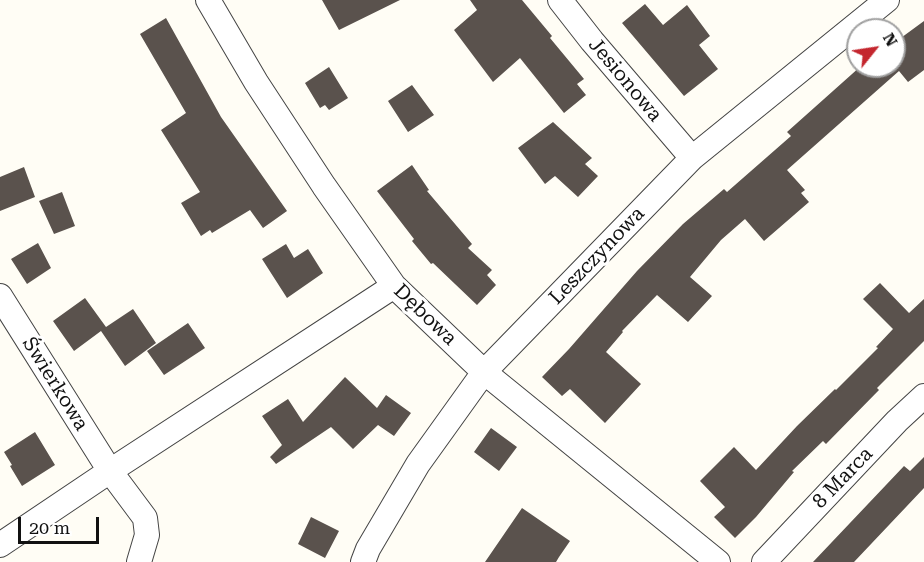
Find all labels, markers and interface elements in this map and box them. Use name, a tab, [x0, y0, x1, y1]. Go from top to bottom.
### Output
north arrow	[846, 18, 906, 78]
text: N	[879, 30, 902, 50]
street label: Jesionowa	[583, 33, 667, 127]
street label: Leszczynowa	[544, 202, 650, 310]
street label: Dębowa	[389, 279, 461, 351]
street label: Świerkowa	[17, 333, 93, 435]
street label: 8 Marca	[808, 442, 878, 514]
scale bar	[21, 505, 102, 543]
text: 20 m	[29, 517, 70, 538]

